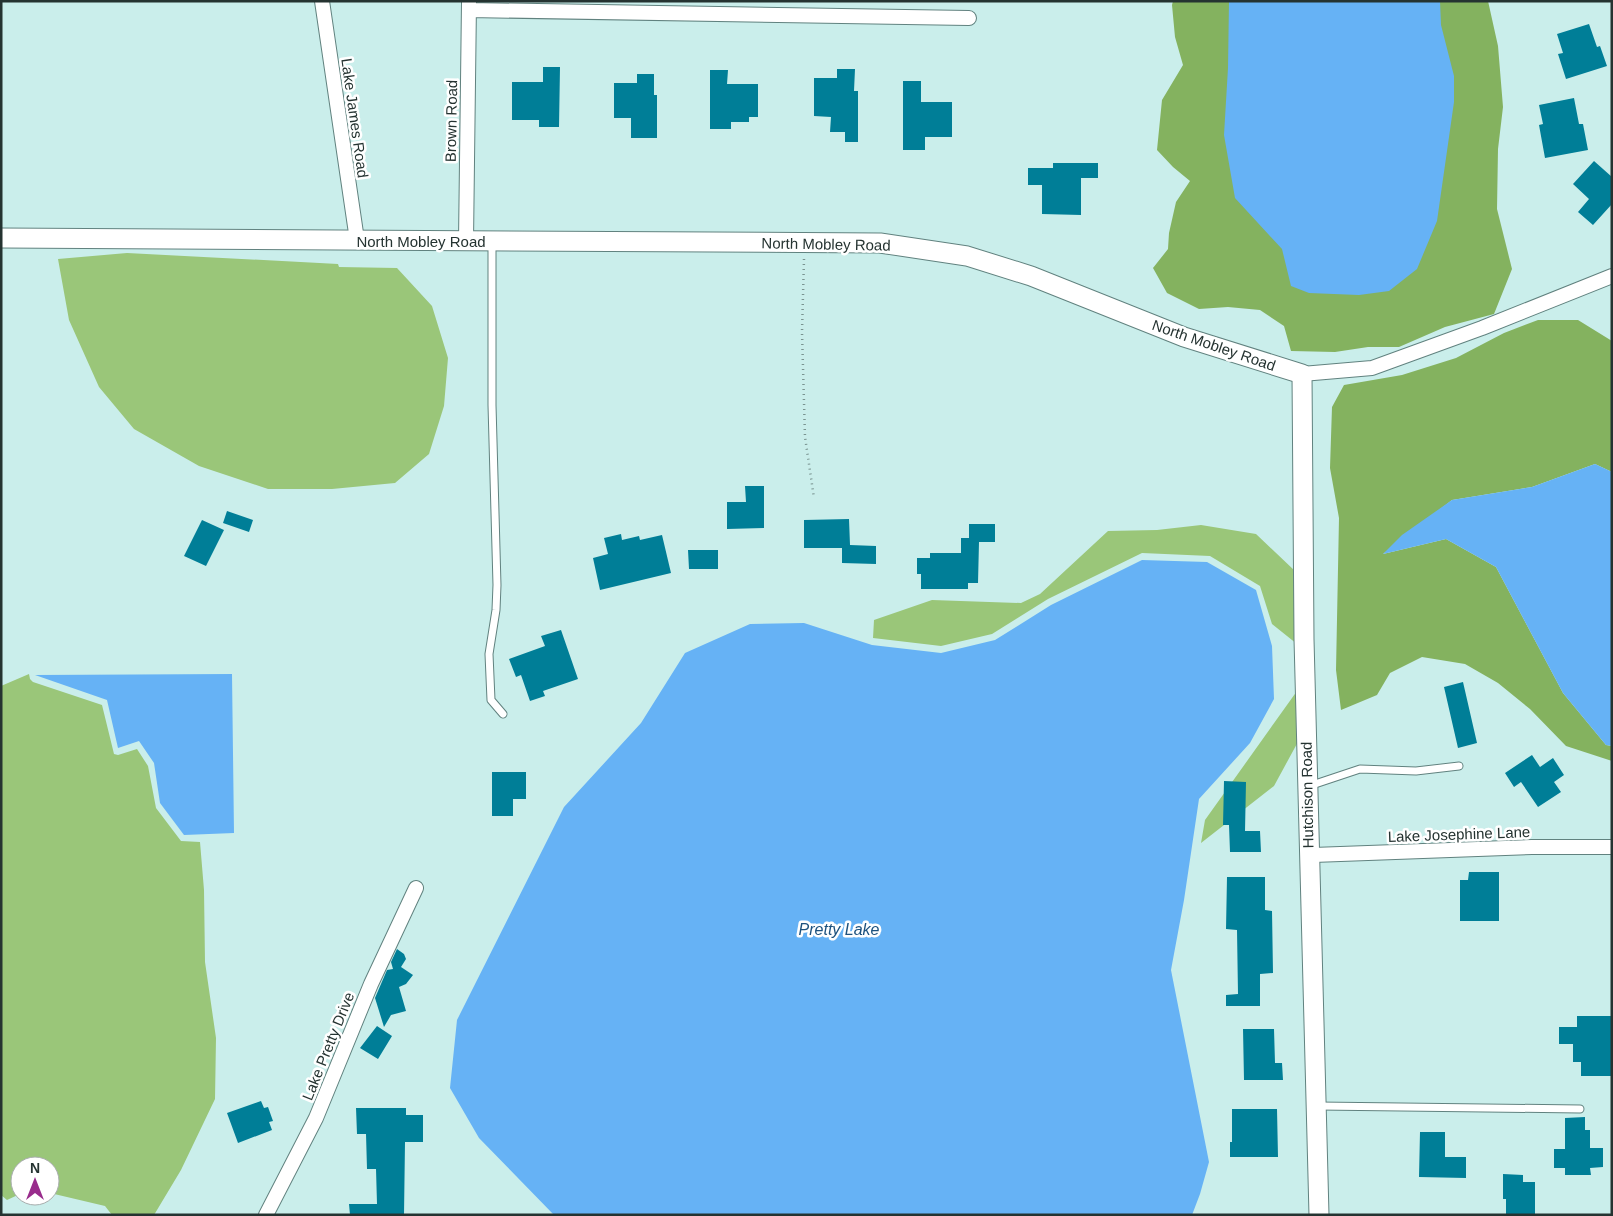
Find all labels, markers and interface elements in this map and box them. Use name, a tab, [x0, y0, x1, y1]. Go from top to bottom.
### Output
street label: Lake James Road	[338, 57, 372, 179]
street label: Brown Road	[442, 80, 460, 162]
street label: North Mobley Road	[356, 233, 486, 250]
street label: North Mobley Road	[761, 234, 891, 254]
street label: North Mobley Road	[1150, 316, 1278, 374]
street label: Hutchison Road	[1298, 741, 1316, 849]
street label: Lake Josephine Lane	[1387, 823, 1531, 845]
water label: Pretty Lake	[799, 921, 880, 938]
street label: Lake Pretty Drive	[299, 989, 357, 1103]
north arrow	[10, 1156, 60, 1206]
text: N	[30, 1160, 40, 1176]

